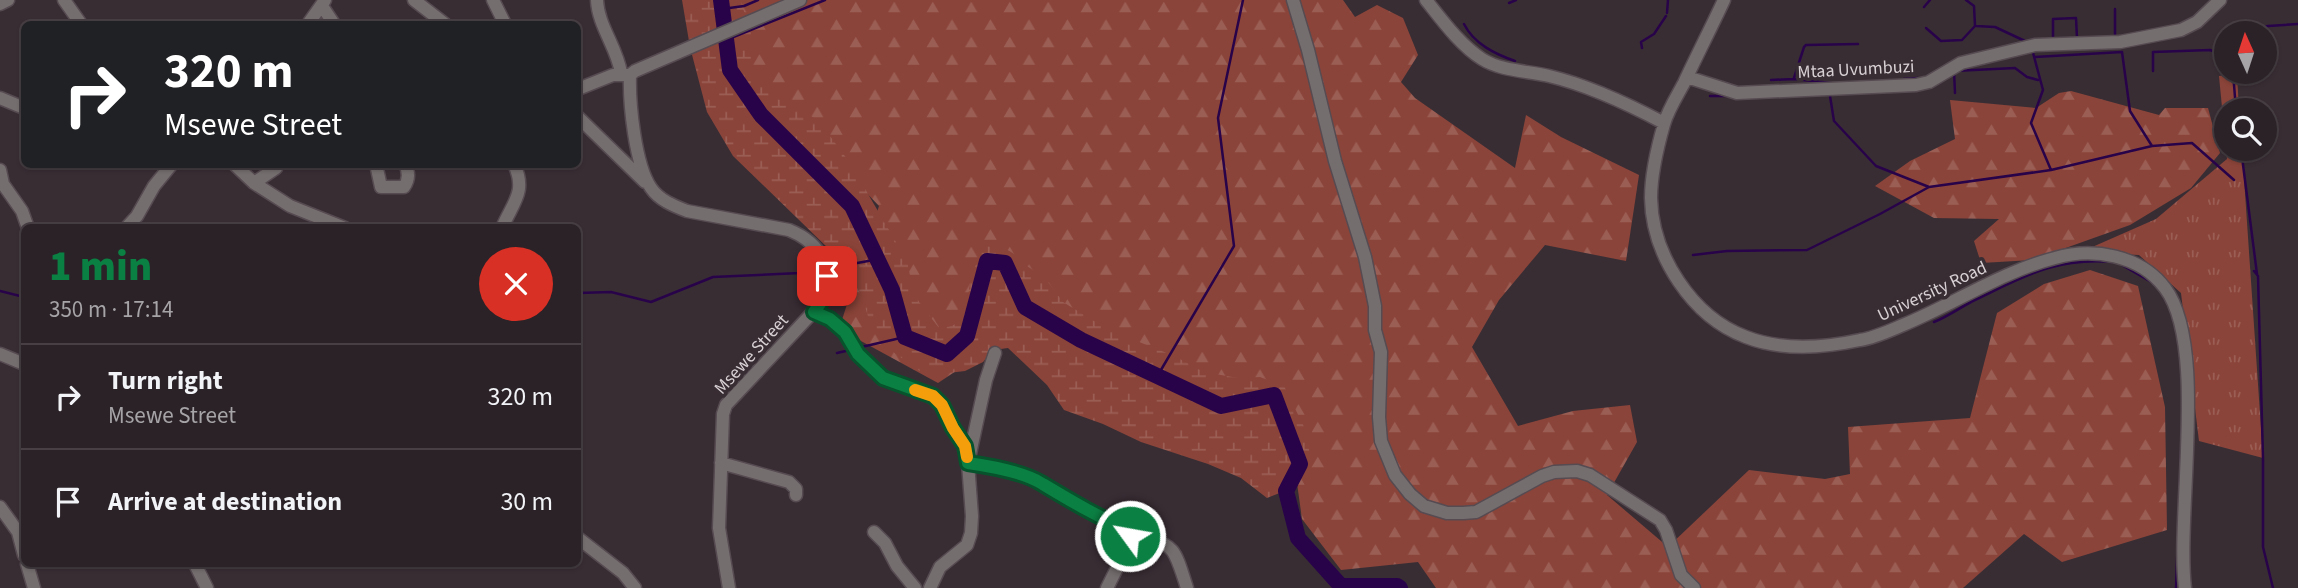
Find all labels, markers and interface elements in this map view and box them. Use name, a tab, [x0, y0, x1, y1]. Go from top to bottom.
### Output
north arrow	[2214, 21, 2277, 84]
map controls	[2214, 21, 2277, 161]
text: 320 m	[164, 37, 293, 107]
icon: right	[49, 49, 140, 140]
street label: Mtaa Uvumbuzi	[1797, 54, 1915, 85]
button: search	[2214, 98, 2277, 161]
text: Msewe Street	[164, 102, 342, 148]
text: 1 min	[49, 237, 152, 297]
pin	[797, 246, 857, 306]
button: close	[479, 247, 553, 321]
street label: University Road	[1873, 255, 1991, 328]
icon: arrive	[808, 257, 846, 295]
text: 350 m · 17:14	[49, 293, 173, 326]
street label: Msewe Street	[709, 309, 794, 400]
text: Turn right	[108, 362, 223, 399]
icon: right	[49, 378, 87, 416]
text: 320 m	[487, 378, 553, 415]
text: Msewe Street	[108, 399, 236, 432]
icon: arrive	[49, 483, 87, 521]
text: Arrive at destination	[108, 483, 342, 520]
text: 30 m	[500, 483, 553, 520]
position arrow	[1093, 499, 1167, 573]

